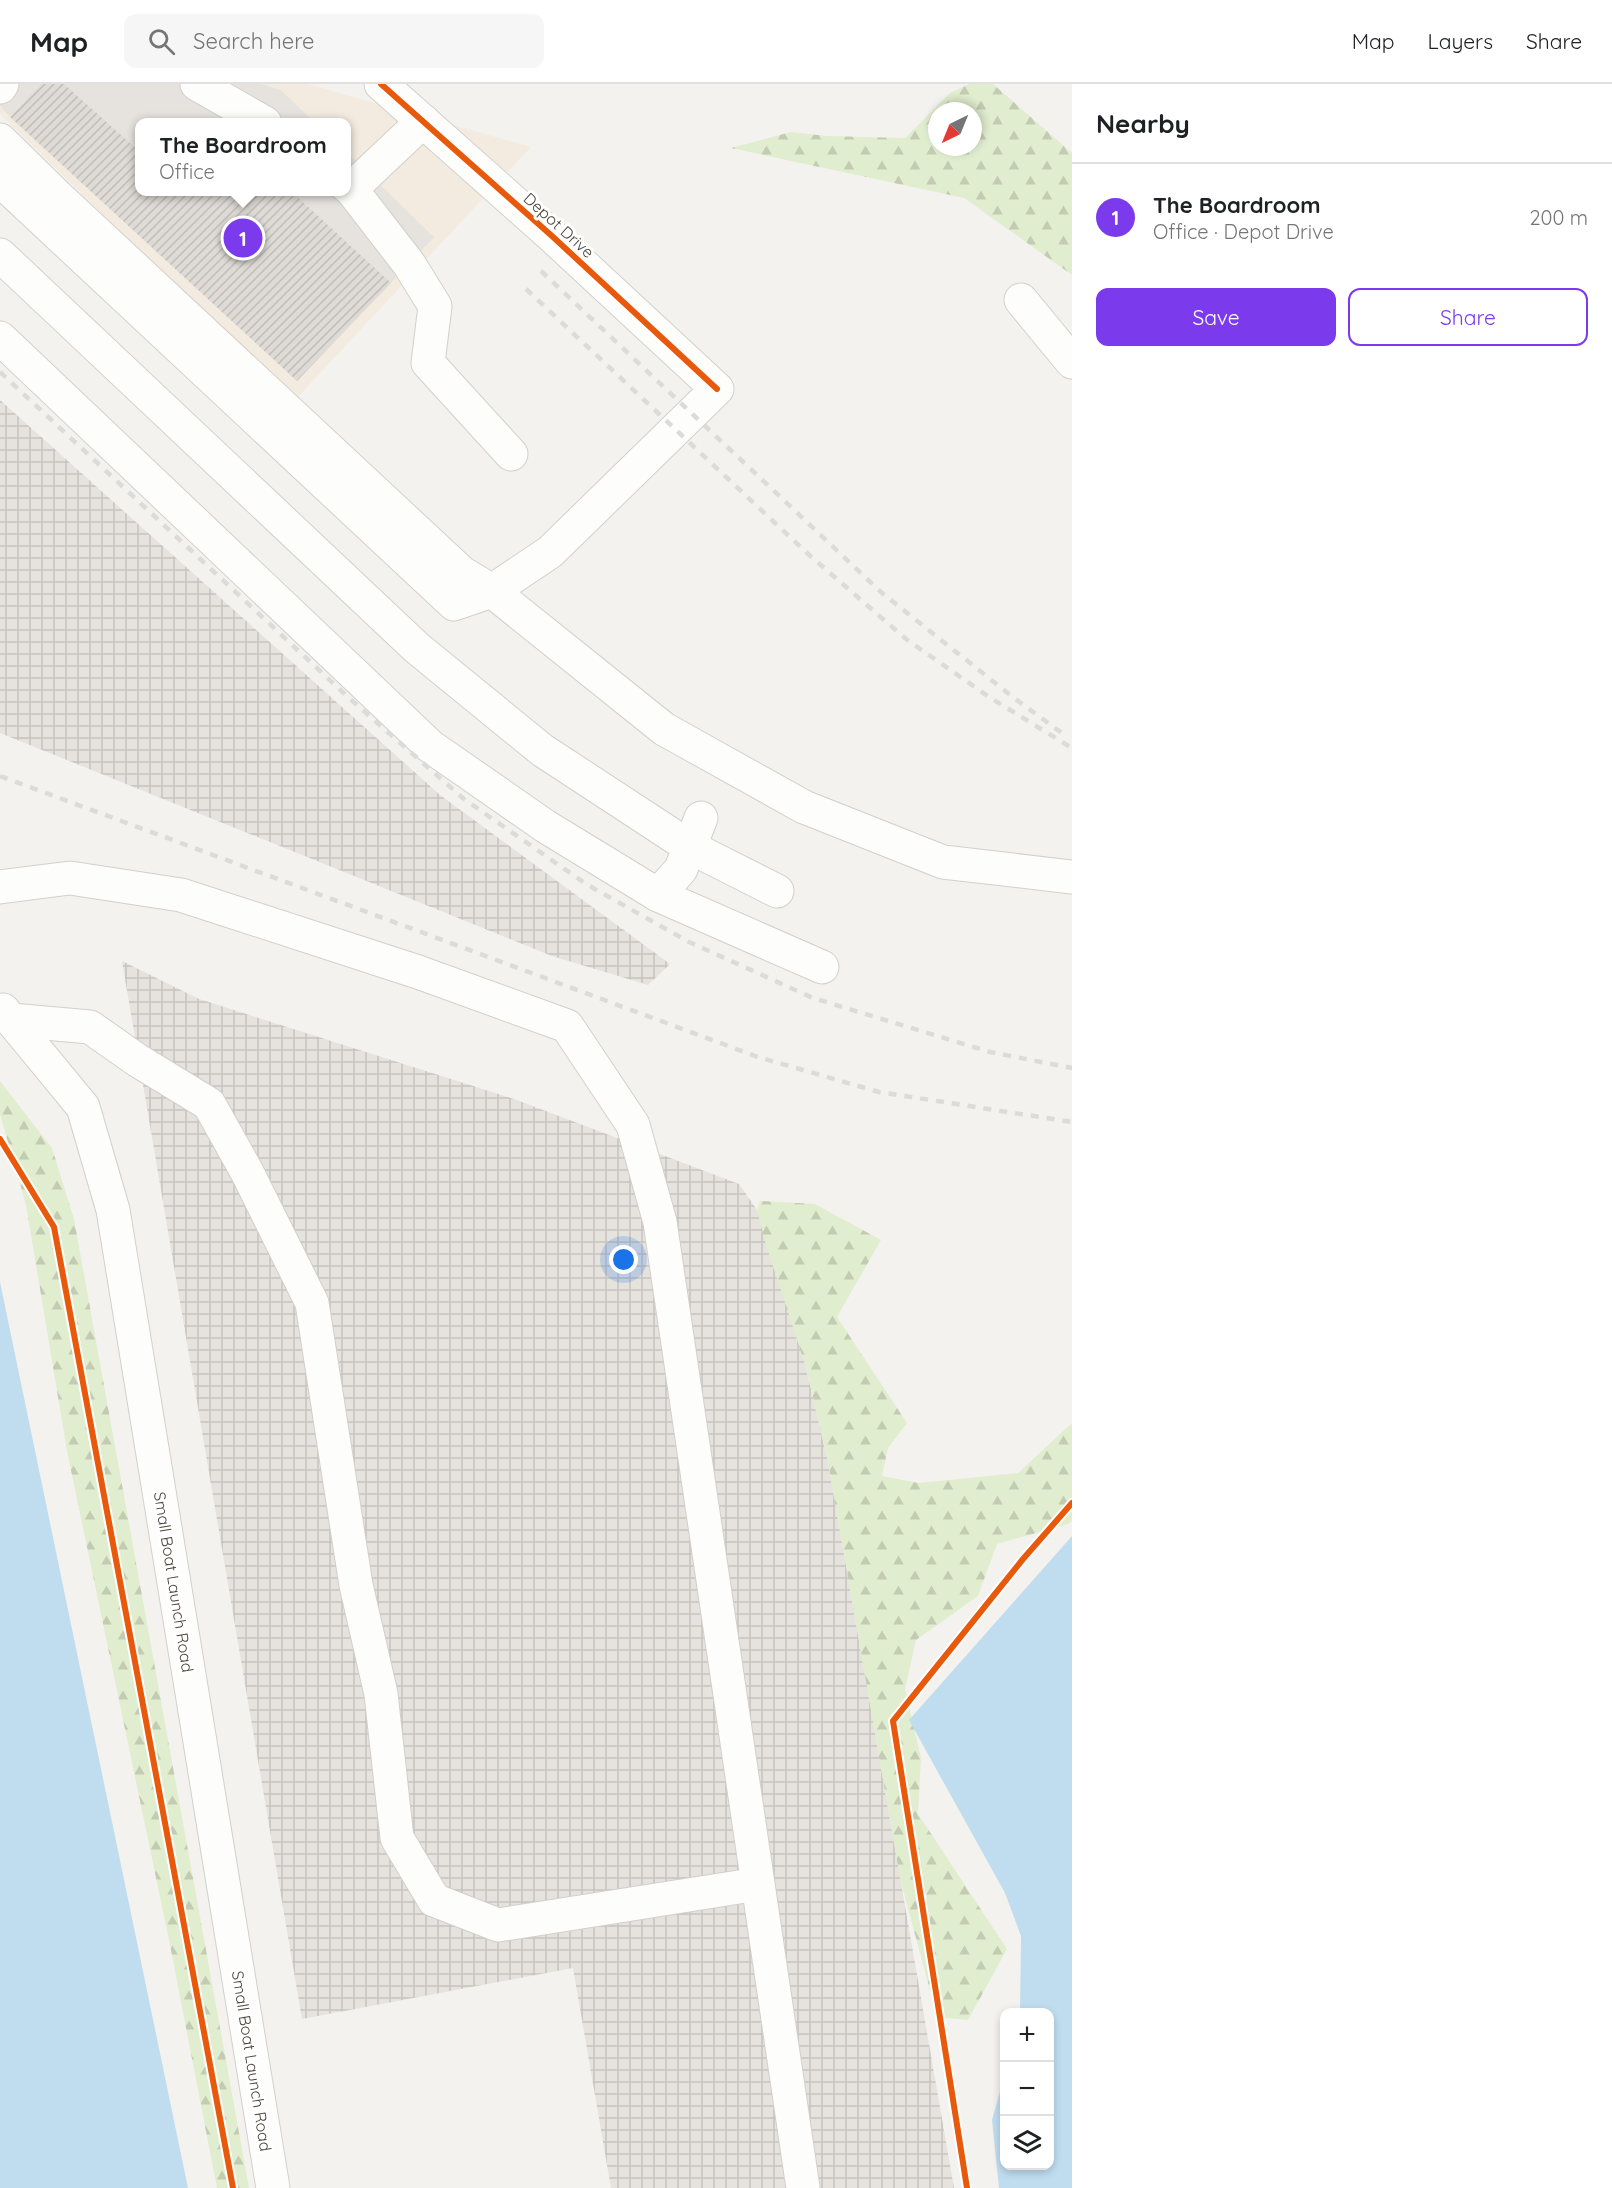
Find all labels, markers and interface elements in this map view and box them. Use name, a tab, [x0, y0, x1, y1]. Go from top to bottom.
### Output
search box	[124, 14, 544, 68]
text: Map	[30, 24, 88, 59]
icon: search	[145, 25, 178, 58]
text: Search here	[193, 27, 315, 55]
text: Map	[1352, 28, 1395, 54]
text: Layers	[1428, 28, 1493, 54]
text: Share	[1526, 28, 1582, 54]
north arrow	[928, 102, 982, 156]
text: Nearby	[1096, 107, 1190, 140]
popup	[135, 118, 351, 196]
text: The Boardroom	[159, 131, 327, 159]
text: Office	[159, 159, 215, 184]
street label: Depot Drive	[519, 188, 599, 262]
text: The Boardroom	[1153, 191, 1320, 219]
text: 1	[1112, 205, 1119, 230]
text: 200 m	[1529, 205, 1588, 230]
pin: 1	[224, 216, 262, 260]
text: Office · Depot Drive	[1153, 219, 1334, 244]
button: Save	[1096, 288, 1336, 346]
button: Share	[1348, 288, 1588, 346]
your location	[609, 1245, 638, 1274]
street label: Small Boat Launch Road	[150, 1490, 198, 1674]
street label: Small Boat Launch Road	[228, 1969, 276, 2153]
map controls	[1000, 2008, 1054, 2170]
button: +	[1000, 2008, 1054, 2062]
button: −	[1000, 2062, 1054, 2116]
button: layers	[1000, 2116, 1054, 2170]

